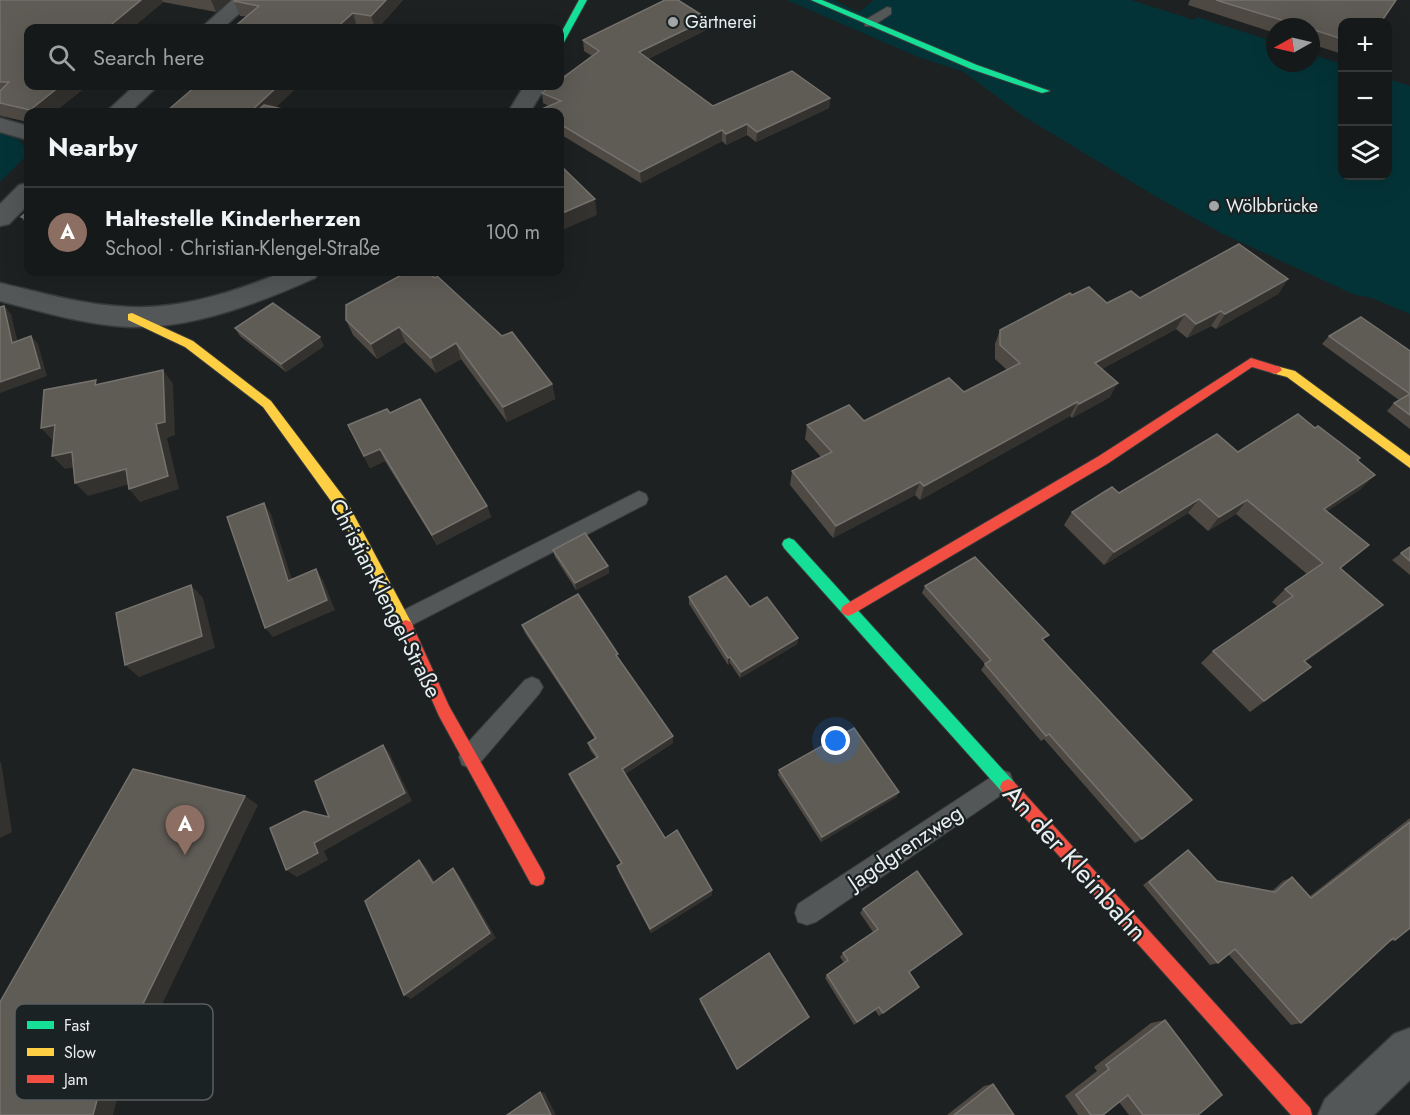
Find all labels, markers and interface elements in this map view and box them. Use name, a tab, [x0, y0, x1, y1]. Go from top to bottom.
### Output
place label: Gärtnerei	[685, 9, 757, 35]
marker: Gärtnerei	[666, 15, 680, 29]
north arrow	[1266, 18, 1320, 72]
map controls	[1338, 18, 1392, 180]
button: +	[1338, 18, 1392, 72]
search box	[24, 24, 564, 90]
icon: search	[45, 41, 78, 74]
text: Search here	[93, 41, 204, 73]
button: −	[1338, 72, 1392, 126]
button: layers	[1338, 126, 1392, 180]
text: Nearby	[48, 128, 137, 166]
place label: Wölbbrücke	[1226, 193, 1318, 219]
marker: Wölbbrücke	[1207, 199, 1221, 213]
text: Haltestelle Kinderherzen	[105, 202, 361, 234]
text: A	[60, 218, 75, 247]
text: 100 m	[485, 218, 540, 247]
text: School · Christian-Klengel-Straße	[105, 234, 380, 263]
street label: Christian-Klengel-Straße	[322, 493, 450, 703]
your location	[821, 726, 850, 755]
street label: An der Kleinbahn	[994, 775, 1157, 950]
street label: Jagdgrenzweg	[839, 797, 969, 899]
pin: A	[166, 806, 204, 855]
legend	[15, 1004, 213, 1100]
text: Fast	[64, 1014, 90, 1037]
text: Slow	[64, 1041, 96, 1064]
text: Jam	[62, 1068, 88, 1091]

